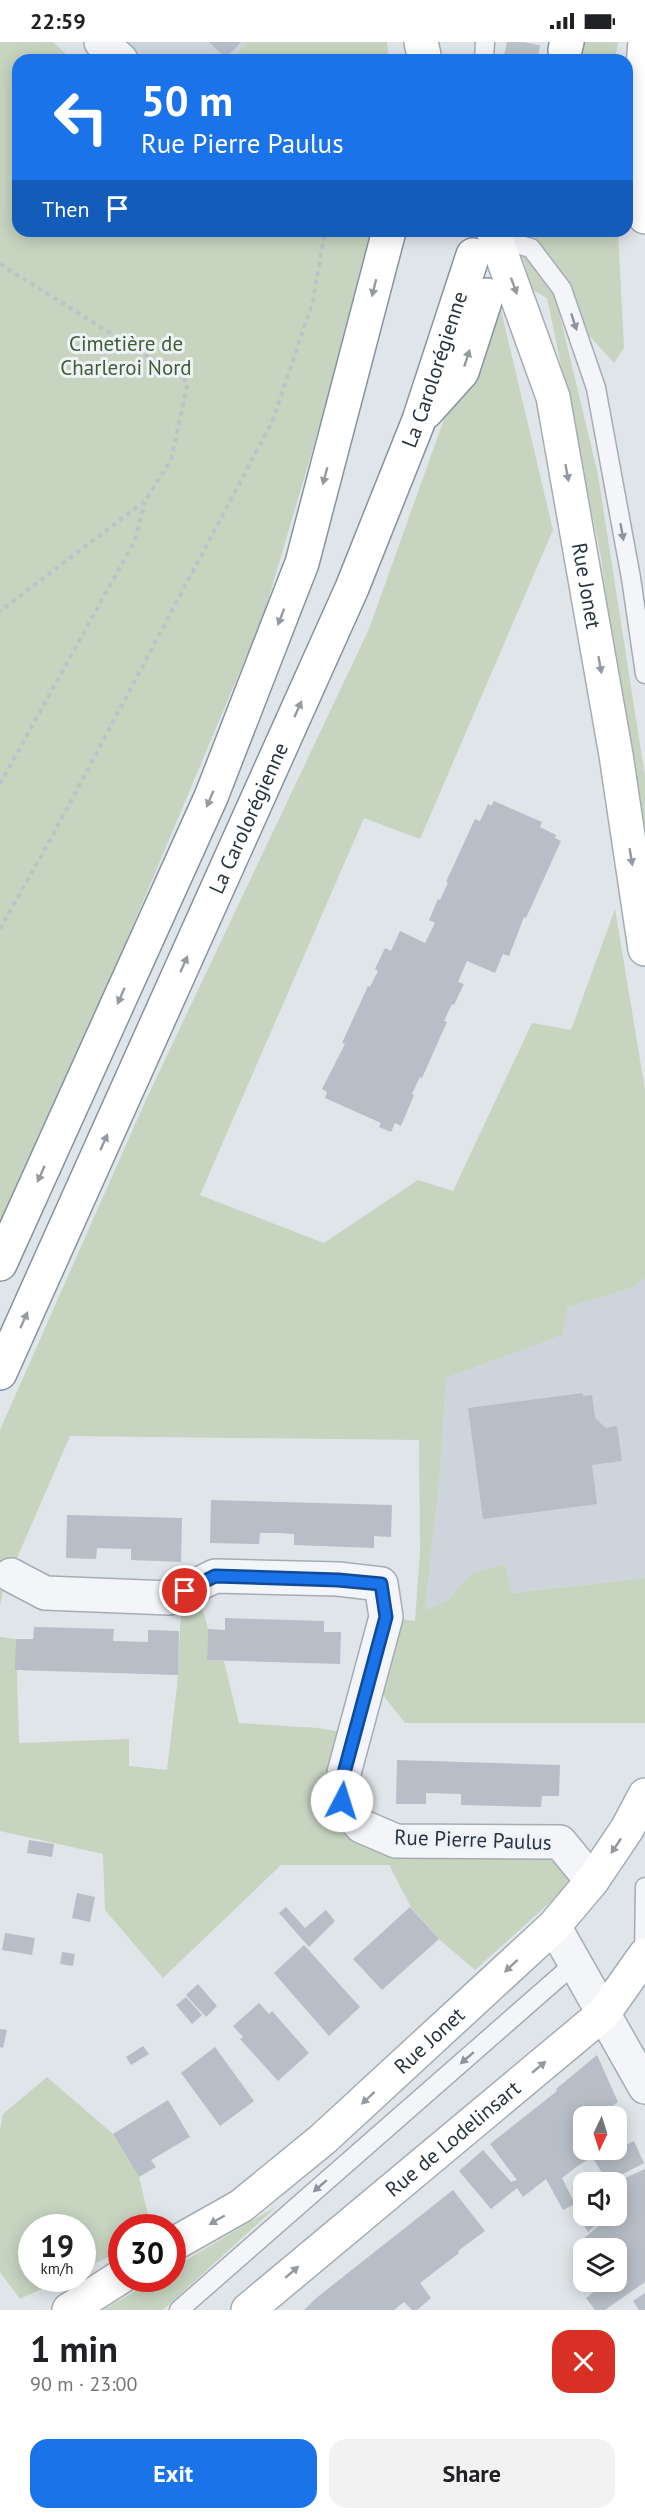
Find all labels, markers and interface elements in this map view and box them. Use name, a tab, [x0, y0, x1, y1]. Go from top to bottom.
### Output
text: 22:59	[30, 7, 86, 35]
text: 50 m	[141, 73, 233, 128]
icon: left	[42, 78, 120, 156]
text: Rue Pierre Paulus	[141, 126, 344, 160]
icon: arrive	[101, 192, 134, 225]
text: Then	[42, 195, 89, 223]
one-way arrow	[509, 277, 519, 295]
one-way arrow	[369, 279, 379, 297]
street label: La Carolorégienne	[395, 288, 473, 452]
one-way arrow	[569, 313, 579, 331]
park label: Cimetière de Charleroi Nord	[60, 330, 192, 381]
one-way arrow	[463, 349, 472, 367]
one-way arrow	[562, 463, 571, 482]
one-way arrow	[320, 467, 330, 486]
one-way arrow	[618, 523, 627, 542]
street label: Rue Jonet	[566, 541, 607, 630]
one-way arrow	[276, 609, 286, 627]
one-way arrow	[596, 656, 605, 675]
one-way arrow	[293, 700, 303, 718]
street label: La Carolorégienne	[203, 738, 294, 898]
one-way arrow	[205, 790, 214, 808]
one-way arrow	[626, 848, 635, 867]
one-way arrow	[180, 956, 189, 973]
one-way arrow	[116, 987, 126, 1005]
one-way arrow	[100, 1133, 110, 1151]
one-way arrow	[36, 1165, 46, 1183]
one-way arrow	[19, 1310, 29, 1328]
pin	[159, 1565, 210, 1616]
icon: arrive	[168, 1574, 201, 1607]
position arrow	[310, 1769, 374, 1833]
street label: Rue Pierre Paulus	[394, 1823, 552, 1856]
one-way arrow	[610, 1837, 622, 1853]
one-way arrow	[504, 1959, 519, 1972]
street label: Rue Jonet	[388, 2001, 470, 2080]
one-way arrow	[460, 2051, 475, 2064]
one-way arrow	[531, 2060, 547, 2073]
street label: Rue de Lodelinsart	[380, 2074, 526, 2203]
one-way arrow	[360, 2091, 375, 2105]
north arrow	[573, 2106, 627, 2160]
map controls	[573, 2106, 627, 2292]
button: sound	[573, 2172, 627, 2226]
one-way arrow	[313, 2179, 328, 2192]
speed limit sign: 30	[108, 2214, 186, 2292]
one-way arrow	[208, 2215, 225, 2225]
text: 19	[40, 2226, 74, 2265]
button: layers	[573, 2238, 627, 2292]
text: km/h	[41, 2259, 73, 2278]
one-way arrow	[284, 2266, 299, 2279]
text: 1 min	[30, 2325, 118, 2372]
button: close	[552, 2330, 615, 2393]
text: 90 m · 23:00	[30, 2371, 137, 2397]
button: Exit	[30, 2439, 317, 2508]
button: Share	[329, 2439, 615, 2508]

